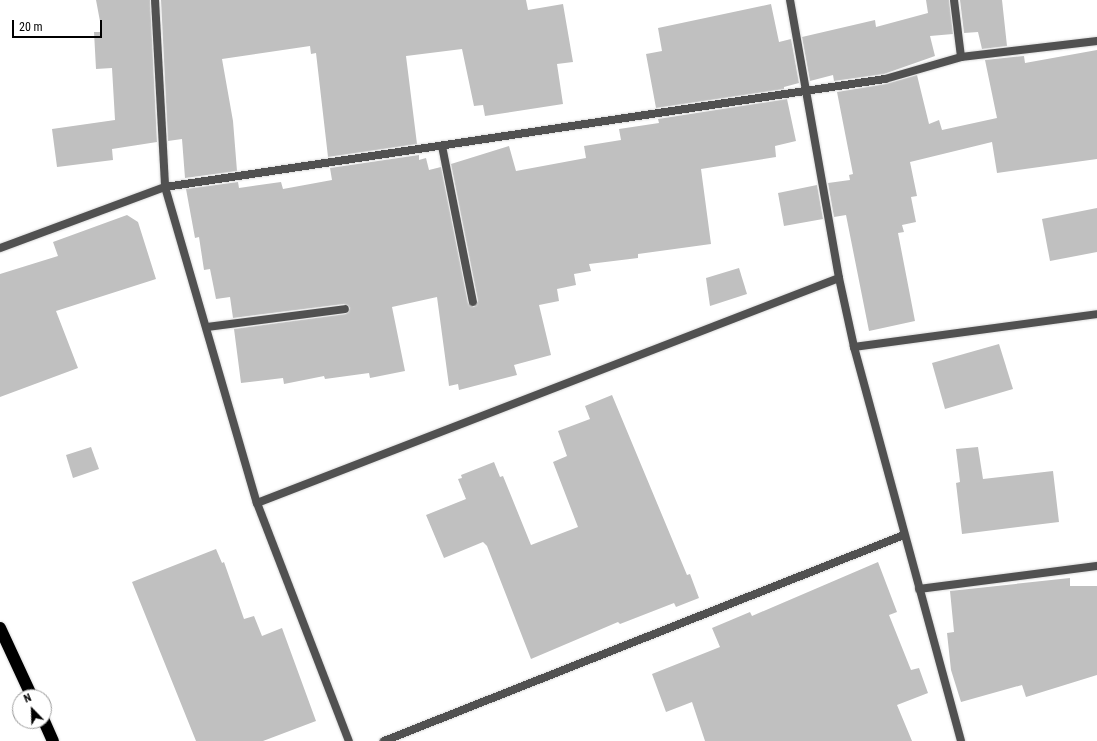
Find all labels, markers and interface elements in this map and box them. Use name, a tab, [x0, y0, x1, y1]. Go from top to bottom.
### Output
scale bar	[14, 12, 104, 38]
text: 20 m	[19, 20, 43, 34]
north arrow	[12, 689, 52, 729]
text: N	[22, 691, 33, 706]

